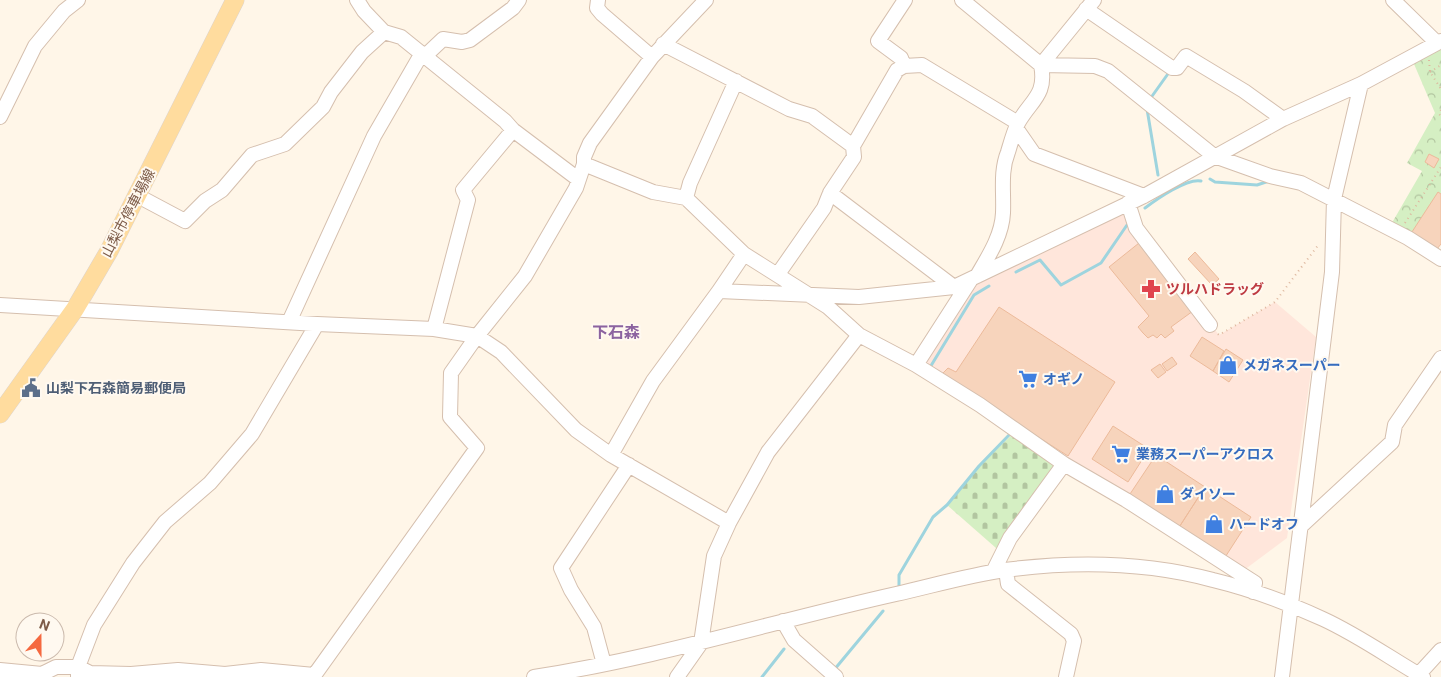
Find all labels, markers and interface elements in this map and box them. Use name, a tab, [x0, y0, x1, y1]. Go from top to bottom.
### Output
street label: 山梨市停車場線	[98, 166, 158, 260]
pharmacy icon: ツルハドラッグ	[1140, 278, 1162, 300]
place label: ツルハドラッグ	[1166, 281, 1264, 297]
district label: 下石森	[592, 323, 640, 342]
shop icon: メガネスーパー	[1217, 354, 1239, 376]
place label: メガネスーパー	[1243, 357, 1341, 373]
supermarket icon: オギノ	[1017, 368, 1039, 390]
place label: オギノ	[1043, 371, 1084, 387]
public building icon: 山梨下石森簡易郵便局	[20, 377, 42, 399]
place label: 山梨下石森簡易郵便局	[46, 380, 186, 396]
supermarket icon: 業務スーパーアクロス	[1110, 443, 1132, 465]
place label: 業務スーパーアクロス	[1136, 446, 1275, 462]
shop icon: ダイソー	[1154, 483, 1176, 505]
place label: ダイソー	[1180, 486, 1236, 502]
shop icon: ハードオフ	[1203, 513, 1225, 535]
place label: ハードオフ	[1229, 516, 1299, 532]
north arrow	[15, 612, 65, 662]
text: N	[37, 616, 52, 634]

